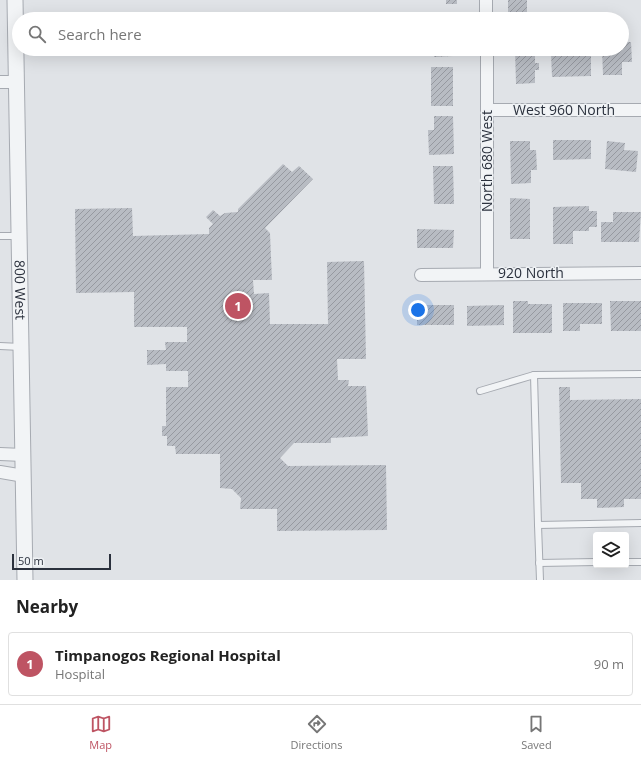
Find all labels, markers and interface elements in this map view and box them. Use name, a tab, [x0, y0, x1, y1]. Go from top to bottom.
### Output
search box	[12, 12, 629, 56]
icon: search	[26, 23, 48, 45]
text: Search here	[58, 24, 142, 44]
street label: West 960 North	[513, 100, 615, 119]
street label: North 680 West	[477, 110, 496, 212]
street label: 800 West	[10, 260, 31, 320]
street label: 920 North	[498, 263, 564, 282]
pin: 1	[225, 291, 251, 321]
your location	[408, 300, 428, 320]
map controls	[593, 532, 629, 568]
button: layers	[593, 532, 629, 568]
scale bar	[12, 552, 111, 571]
text: 50 m	[18, 553, 44, 568]
text: Nearby	[16, 595, 78, 618]
text: Timpanogos Regional Hospital	[55, 645, 281, 665]
text: 1	[26, 655, 34, 673]
text: 90 m	[594, 655, 624, 673]
text: Hospital	[55, 665, 105, 683]
tab: Map	[89, 713, 112, 752]
tab: Directions	[291, 713, 343, 752]
tab: Saved	[521, 713, 552, 752]

